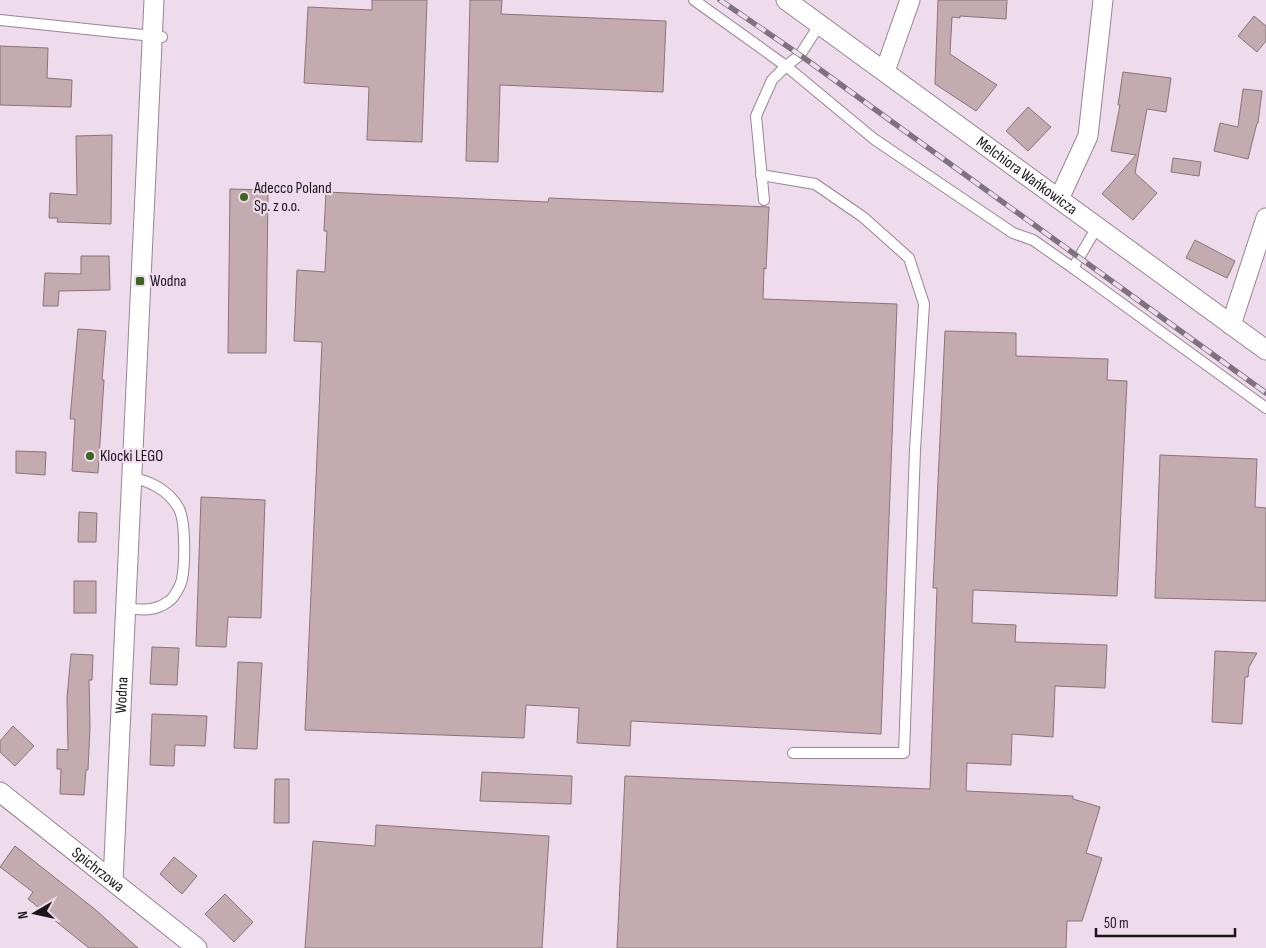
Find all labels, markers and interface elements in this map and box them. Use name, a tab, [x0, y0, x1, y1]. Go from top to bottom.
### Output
street label: Melchiora Wańkowicza	[972, 132, 1081, 219]
place label: Adecco Poland Sp. z o.o.	[253, 179, 332, 216]
marker: Adecco Poland Sp. z o.o.	[238, 191, 250, 203]
place label: Wodna	[150, 272, 186, 291]
marker: Wodna	[134, 275, 146, 287]
place label: Klocki LEGO	[100, 447, 163, 466]
marker: Klocki LEGO	[84, 450, 96, 462]
street label: Wodna	[111, 677, 132, 714]
street label: Spichrzowa	[68, 843, 128, 896]
north arrow	[10, 888, 60, 938]
scale bar	[1096, 906, 1235, 938]
text: N	[14, 910, 32, 920]
text: 50 m	[1104, 914, 1129, 933]

